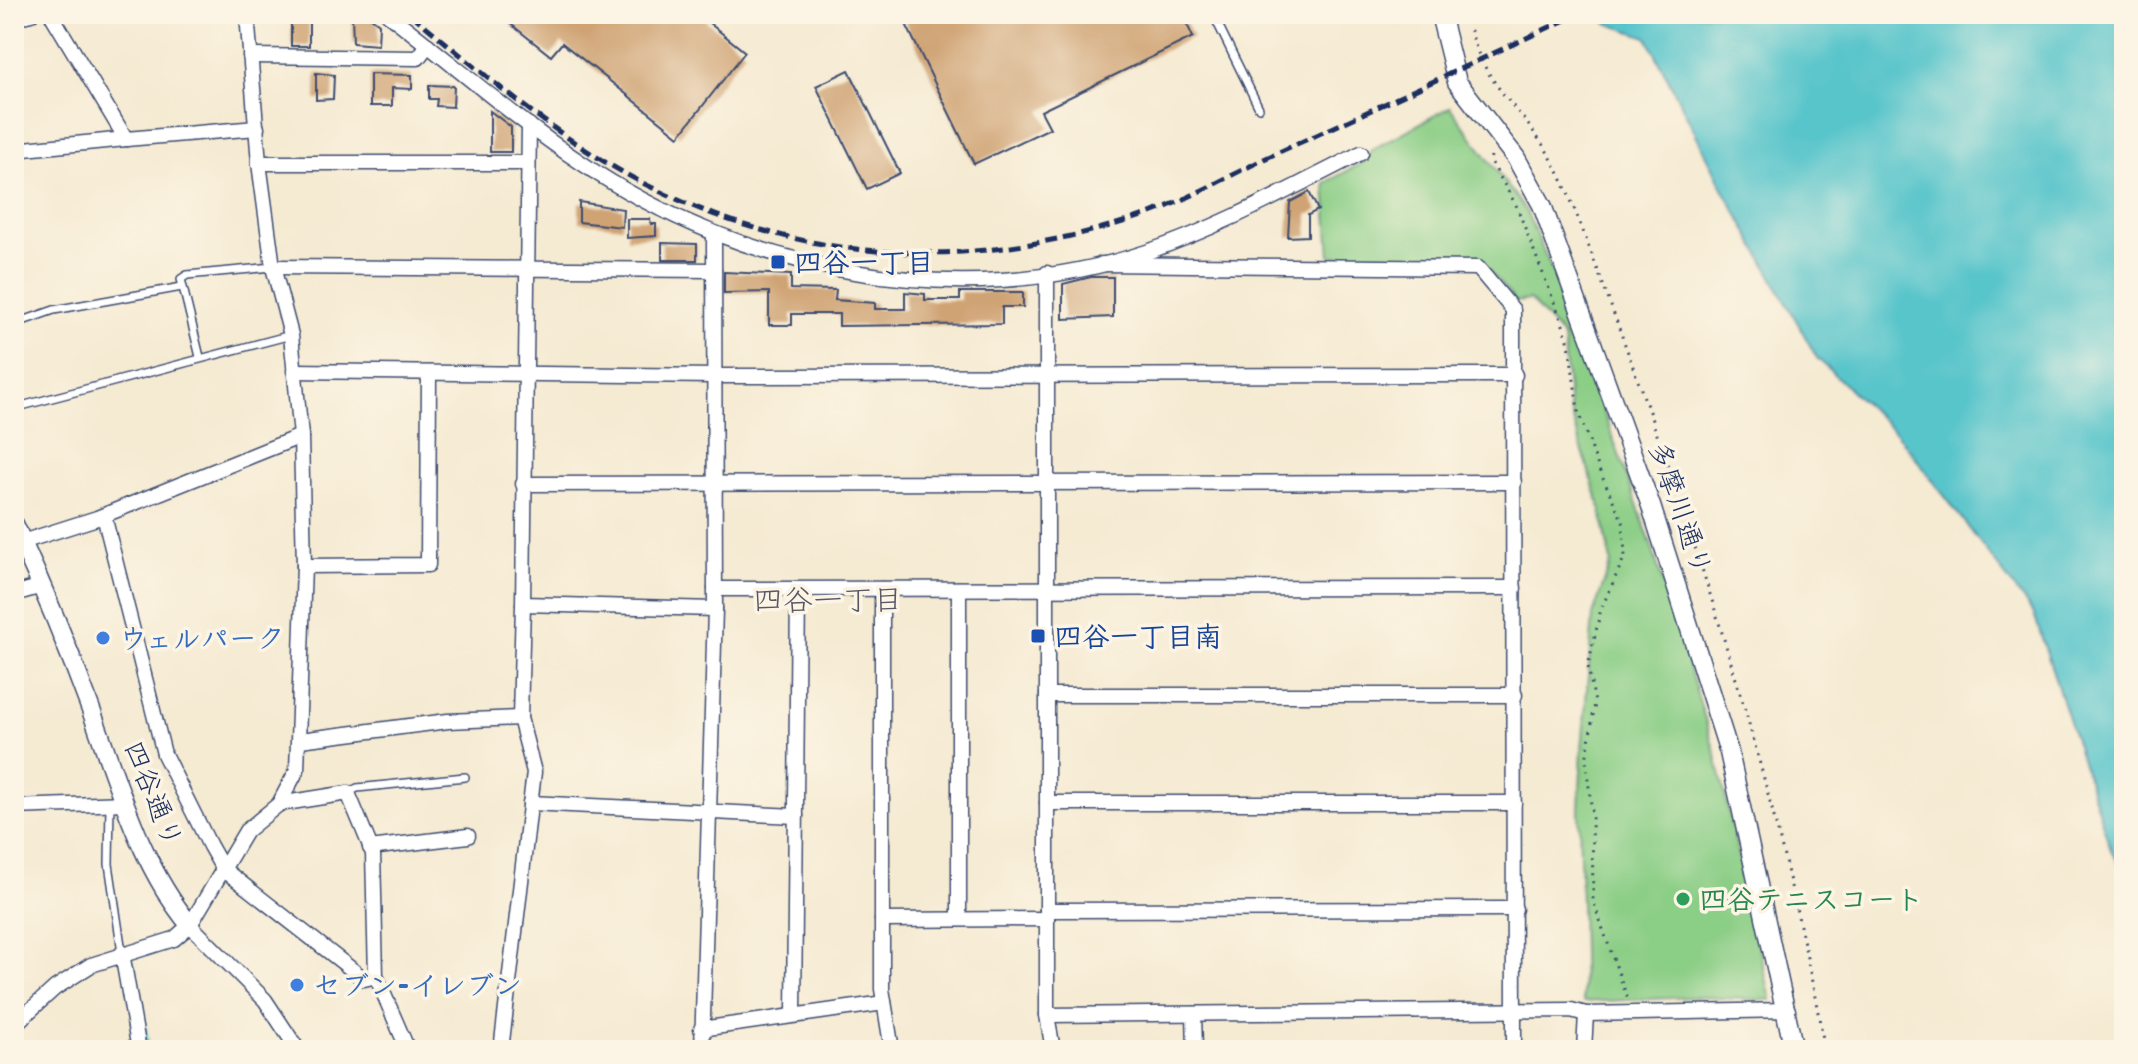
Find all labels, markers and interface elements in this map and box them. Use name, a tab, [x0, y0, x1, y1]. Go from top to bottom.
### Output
place label: 四谷一丁目	[794, 239, 934, 282]
marker: 四谷一丁目	[769, 253, 787, 271]
street label: 多摩川通り	[1639, 434, 1726, 581]
district label: 四谷一丁目	[753, 575, 903, 620]
place label: 四谷一丁目南	[1054, 613, 1222, 656]
place label: ウェルパーク	[119, 615, 285, 658]
marker: 四谷一丁目南	[1029, 627, 1047, 645]
marker: ウェルパーク	[94, 629, 112, 647]
street label: 四谷通り	[114, 733, 196, 853]
place label: 四谷テニスコート	[1699, 876, 1924, 919]
marker: 四谷テニスコート	[1674, 890, 1692, 908]
place label: セブン-イレブン	[313, 962, 522, 1005]
marker: セブン-イレブン	[288, 976, 306, 994]

